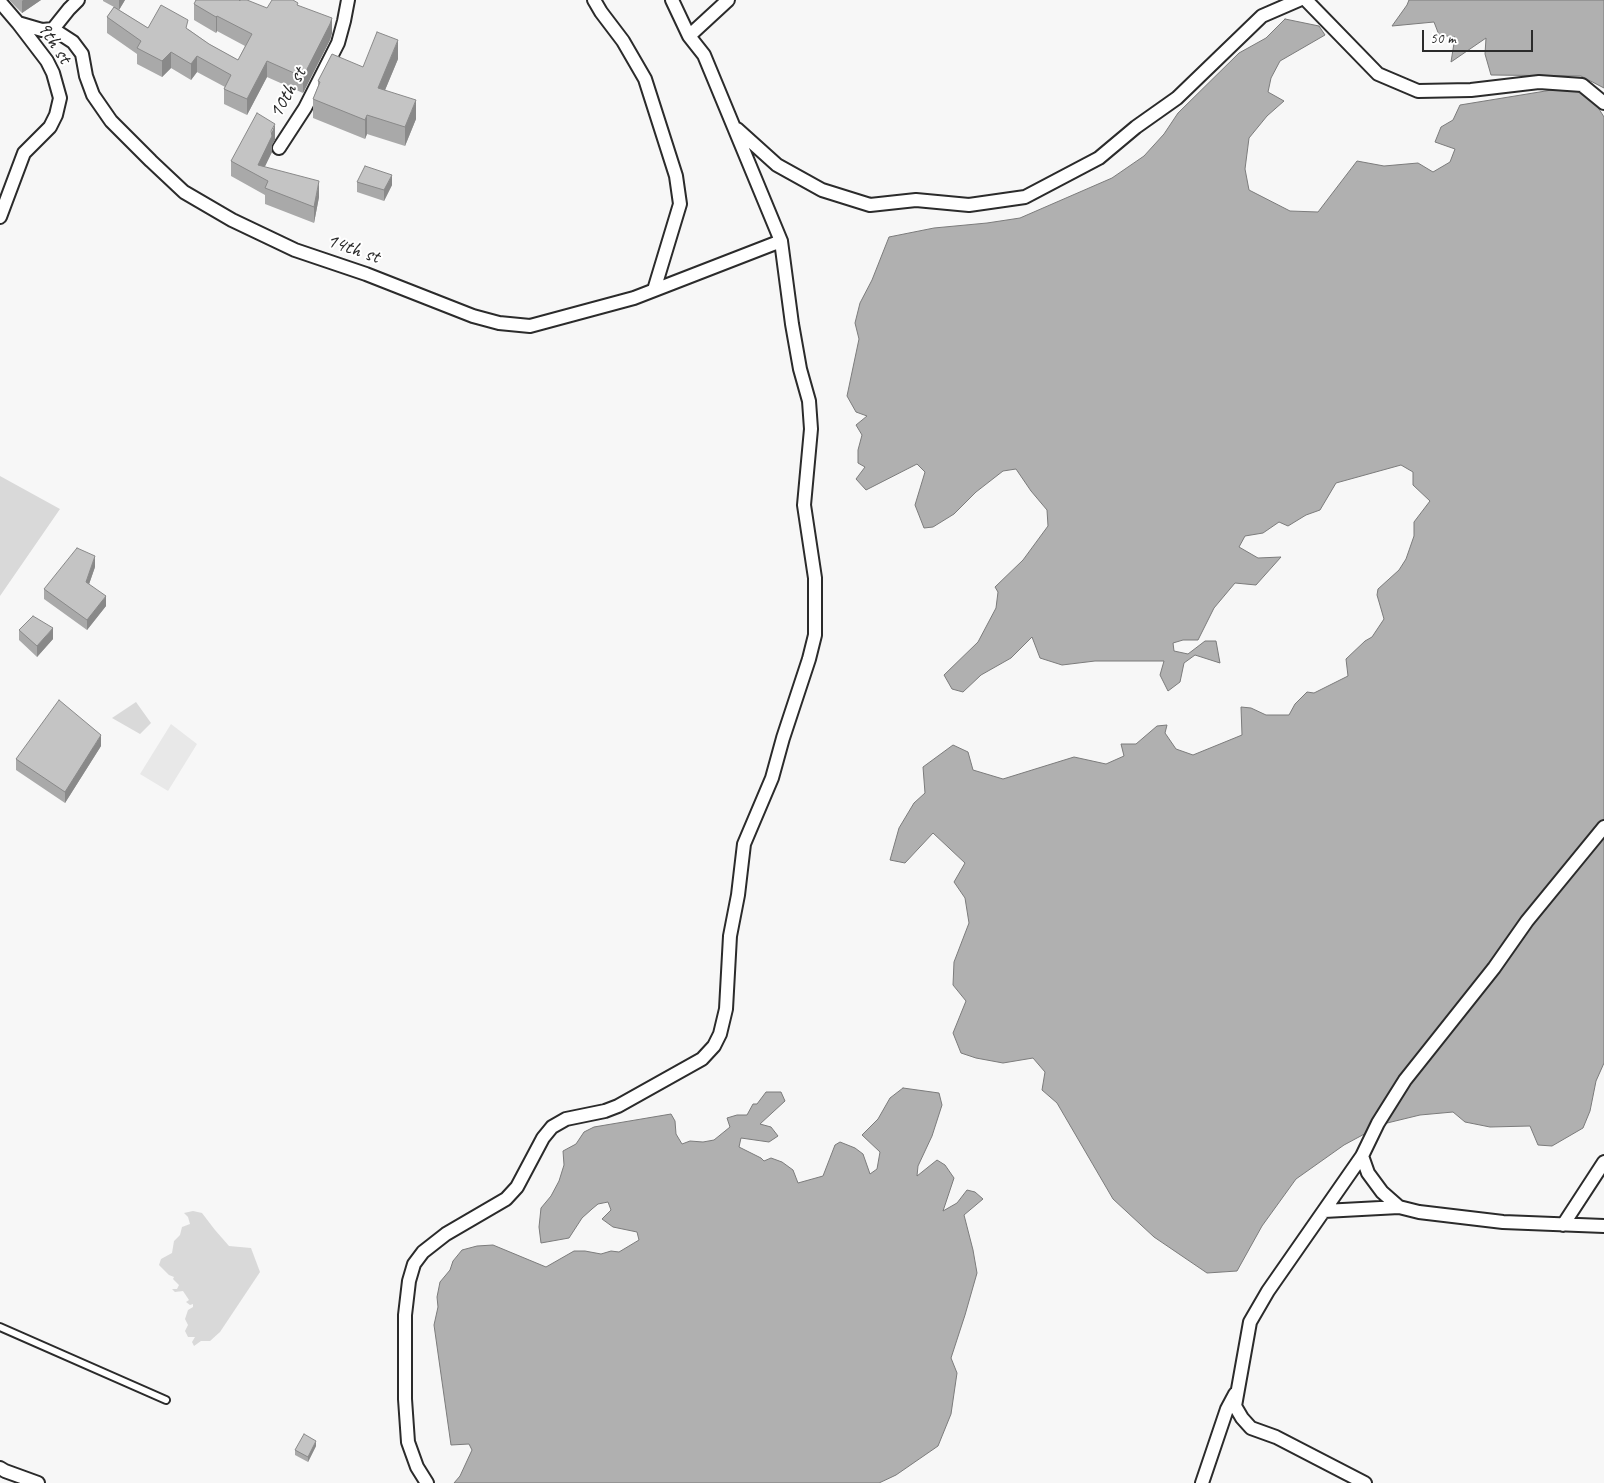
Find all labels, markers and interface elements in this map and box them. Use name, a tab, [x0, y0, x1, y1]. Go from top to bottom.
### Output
street label: 9th st	[31, 17, 77, 69]
scale bar	[1424, 20, 1535, 52]
text: 50 m	[1430, 29, 1456, 48]
street label: 10th st	[264, 63, 312, 123]
street label: 14th st	[323, 228, 383, 270]

